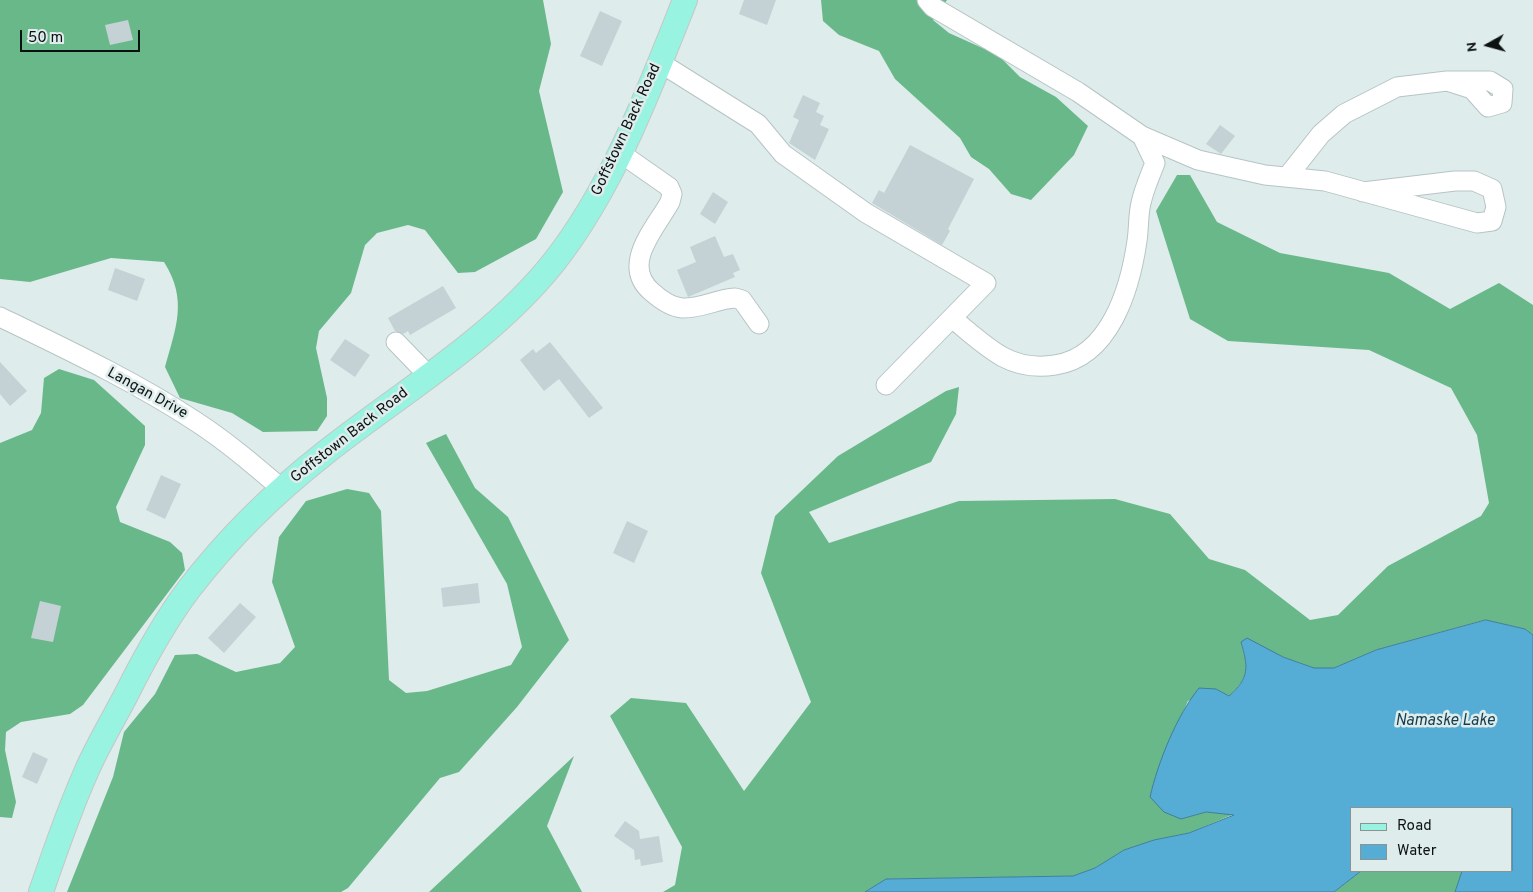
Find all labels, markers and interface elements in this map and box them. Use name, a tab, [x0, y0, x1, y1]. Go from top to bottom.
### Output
scale bar	[22, 20, 142, 52]
north arrow	[1463, 20, 1513, 70]
text: 50 m	[28, 29, 63, 48]
text: N	[1464, 41, 1482, 53]
street label: Goffstown Back Road	[588, 61, 666, 199]
street label: Langan Drive	[104, 364, 190, 424]
street label: Goffstown Back Road	[288, 385, 412, 487]
water label: Namaske Lake	[1395, 712, 1495, 732]
legend	[1350, 807, 1513, 872]
text: Road	[1397, 817, 1432, 836]
text: Water	[1397, 842, 1436, 861]

